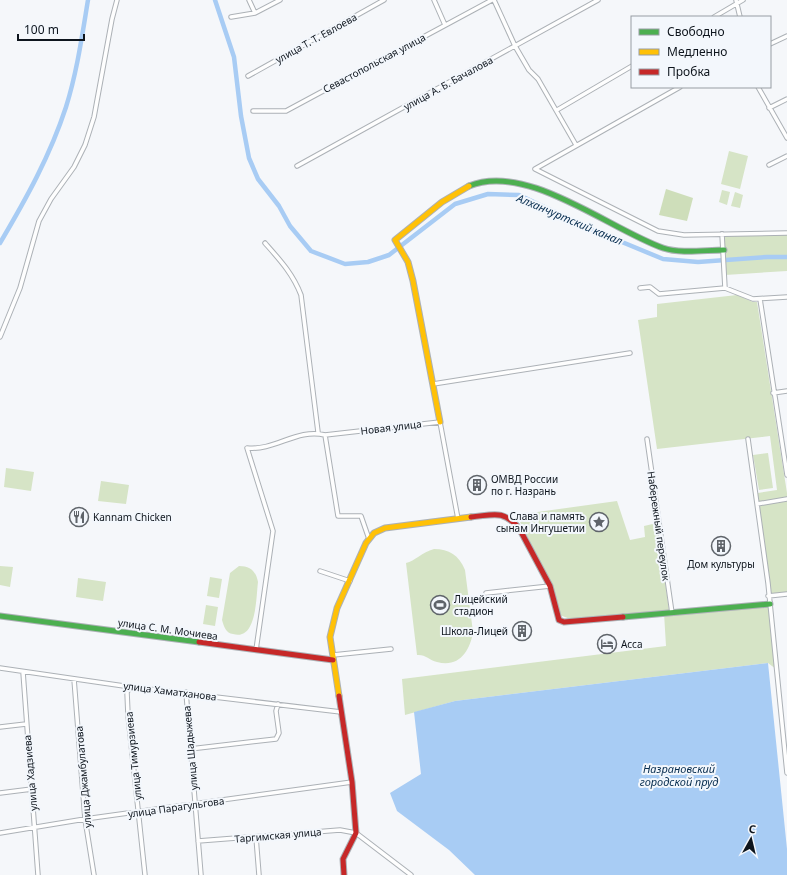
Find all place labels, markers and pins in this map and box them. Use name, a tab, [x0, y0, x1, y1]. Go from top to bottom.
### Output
place label: ОМВД России по г. Назрань	[491, 472, 558, 498]
building icon: ОМВД России по г. Назрань	[466, 474, 488, 496]
restaurant icon: Kannam Chicken	[68, 506, 90, 528]
place label: Слава и память сынам Ингушетии	[496, 509, 585, 535]
place label: Kannam Chicken	[93, 510, 172, 524]
place icon: Слава и память сынам Ингушетии	[588, 511, 610, 533]
building icon: Дом культуры	[710, 535, 732, 557]
place label: Дом культуры	[687, 557, 755, 571]
place label: Лицейский стадион	[454, 592, 508, 618]
sports icon: Лицейский стадион	[429, 594, 451, 616]
building icon: Школа-Лицей	[511, 620, 533, 642]
place label: Школа-Лицей	[441, 624, 508, 638]
hotel icon: Асса	[596, 633, 618, 655]
place label: Асса	[621, 637, 643, 651]

